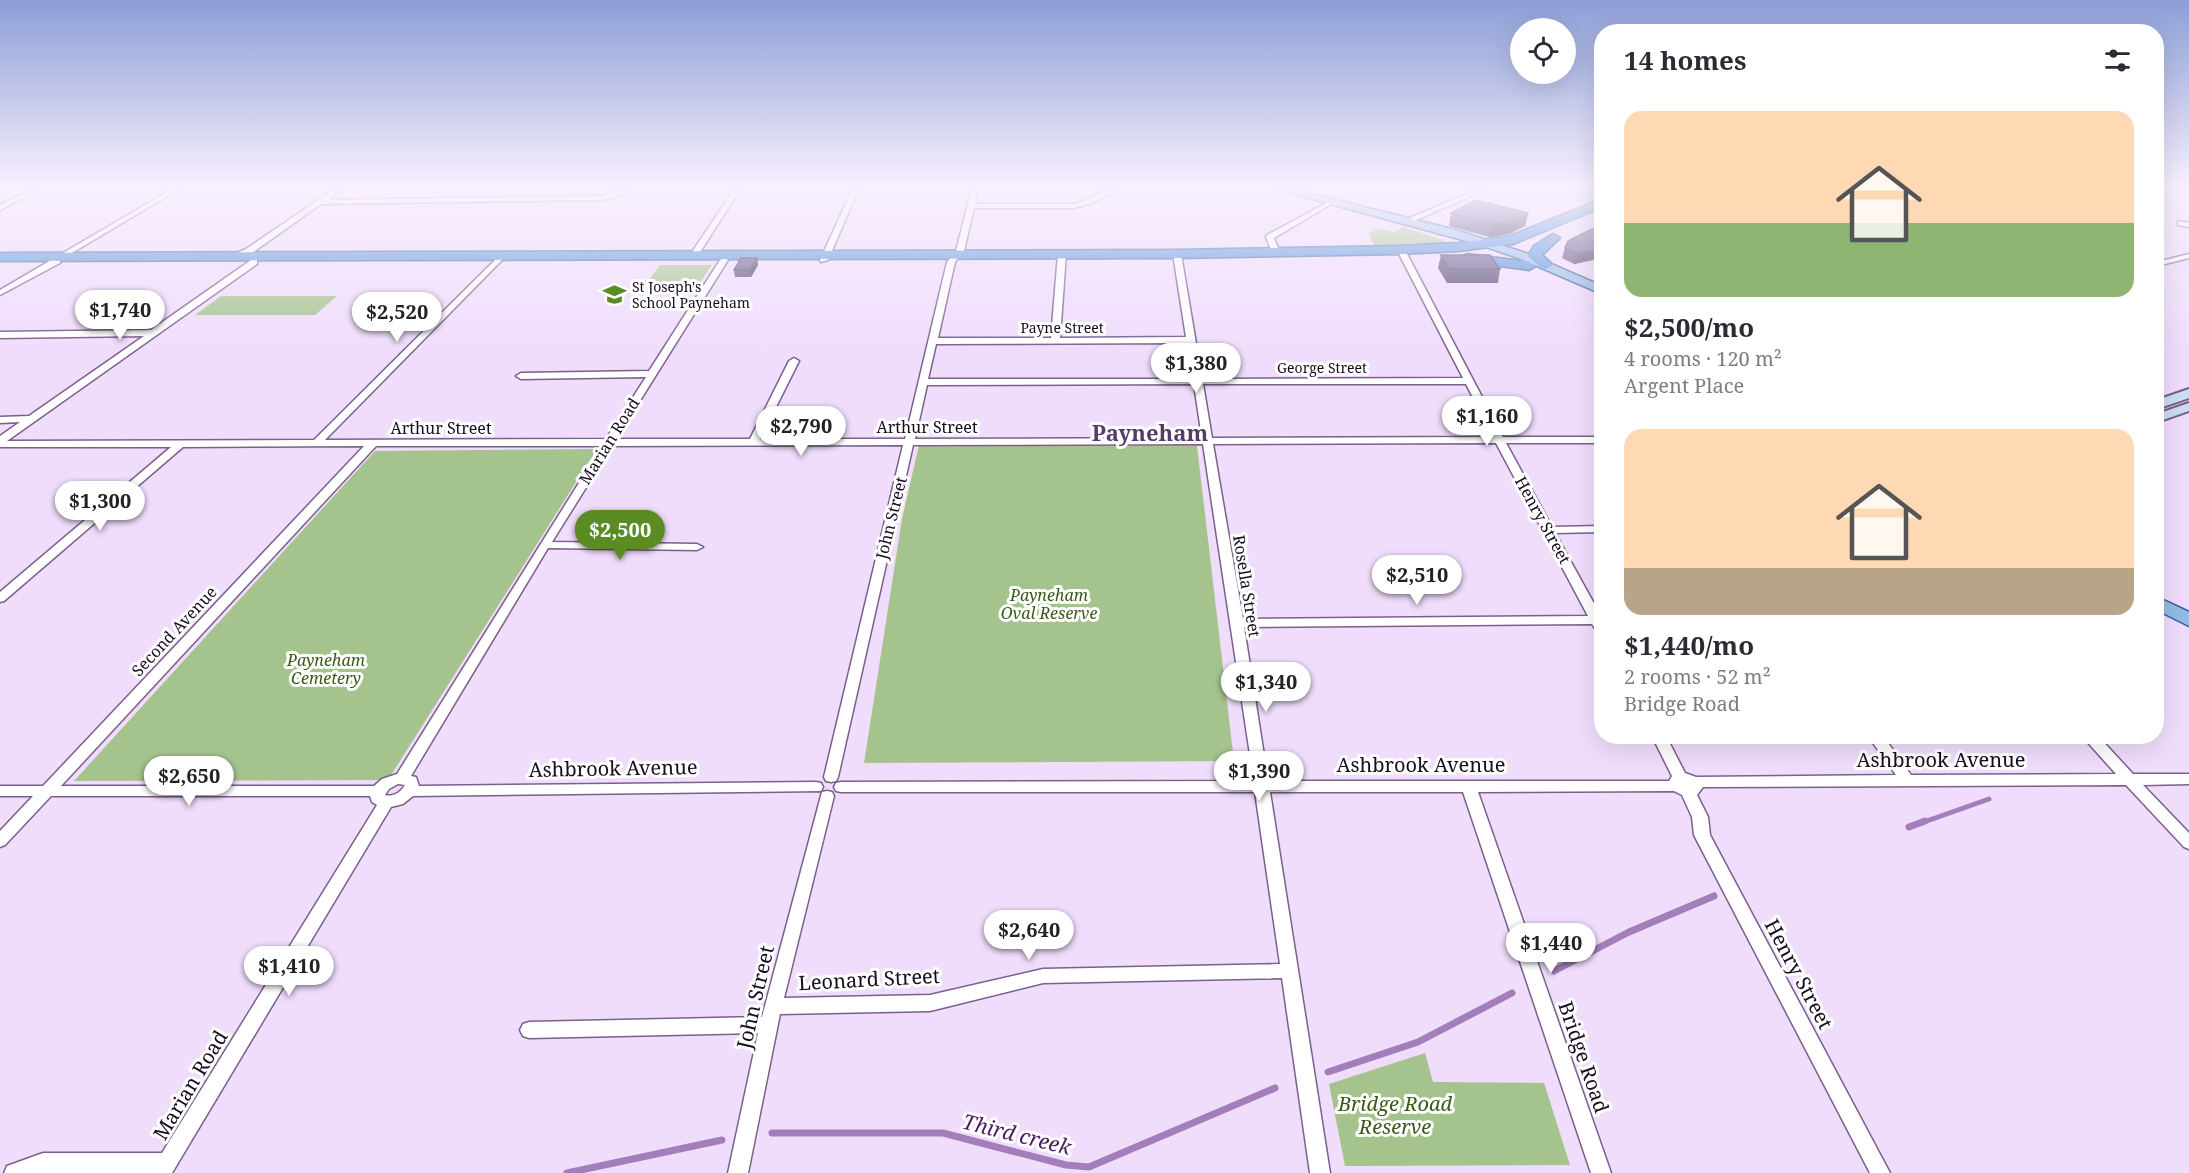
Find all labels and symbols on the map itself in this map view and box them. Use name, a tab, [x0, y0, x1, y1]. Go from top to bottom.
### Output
place label: St Joseph's School Payneham	[632, 277, 750, 312]
school or university icon: St Joseph's School Payneham	[601, 281, 627, 307]
pin: $1,740	[71, 290, 169, 341]
pin: $2,520	[348, 292, 446, 343]
street label: Payne Street	[1020, 318, 1104, 337]
pin: $1,380	[1147, 343, 1245, 394]
street label: George Street	[1277, 358, 1367, 377]
street label: Marian Road	[574, 393, 645, 489]
pin: $1,160	[1438, 396, 1536, 447]
pin: $2,790	[752, 406, 850, 457]
street label: Arthur Street	[876, 416, 978, 438]
street label: Arthur Street	[390, 417, 492, 439]
district label: Payneham	[1092, 417, 1208, 447]
street label: Henry Street	[1510, 472, 1576, 568]
street label: John Street	[870, 474, 912, 562]
pin: $1,300	[51, 481, 149, 532]
pin: $2,500	[571, 510, 669, 561]
street label: Rosella Street	[1228, 533, 1266, 639]
pin: $2,510	[1368, 555, 1466, 606]
street label: Second Avenue	[126, 581, 222, 681]
park label: Payneham Oval Reserve	[1001, 584, 1097, 624]
park label: Payneham Cemetery	[286, 649, 366, 689]
pin: $1,340	[1217, 662, 1315, 713]
street label: Ashbrook Avenue	[1857, 746, 2025, 773]
pin: $1,390	[1210, 751, 1308, 802]
street label: Ashbrook Avenue	[1337, 751, 1505, 778]
street label: Ashbrook Avenue	[528, 753, 698, 783]
pin: $2,650	[140, 756, 238, 807]
pin: $2,640	[980, 910, 1078, 961]
street label: Henry Street	[1759, 914, 1839, 1034]
pin: $1,440	[1502, 923, 1600, 974]
street label: John Street	[730, 943, 780, 1052]
pin: $1,410	[240, 946, 338, 997]
street label: Leonard Street	[798, 962, 940, 996]
street label: Bridge Road	[1552, 998, 1616, 1116]
street label: Marian Road	[147, 1025, 233, 1145]
park label: Bridge Road Reserve	[1337, 1090, 1453, 1140]
water label: Third creek	[960, 1107, 1075, 1161]

